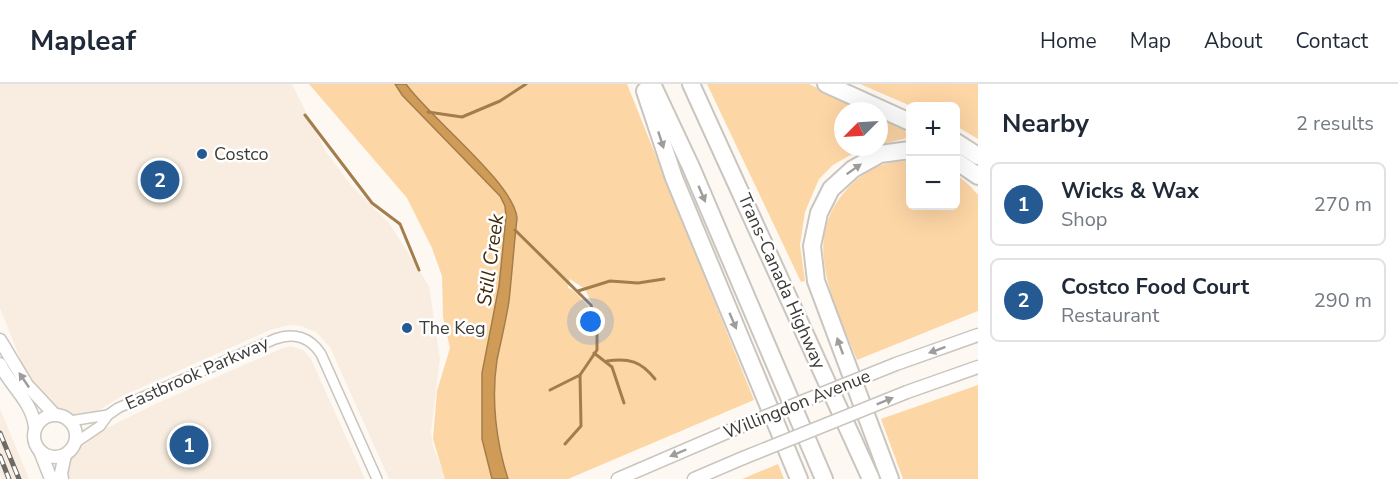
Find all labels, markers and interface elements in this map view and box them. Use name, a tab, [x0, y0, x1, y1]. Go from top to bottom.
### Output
text: Mapleaf	[30, 22, 136, 60]
text: Home	[1040, 27, 1097, 55]
text: Map	[1130, 27, 1171, 55]
text: About	[1204, 27, 1262, 55]
text: Contact	[1295, 27, 1368, 55]
north arrow	[834, 102, 888, 156]
map controls	[906, 102, 960, 210]
button: +	[906, 102, 960, 156]
text: Nearby	[1002, 106, 1089, 141]
text: 2 results	[1296, 110, 1374, 137]
one-way arrow	[657, 131, 666, 149]
place label: Costco	[214, 142, 268, 166]
marker: Costco	[195, 147, 209, 161]
button: −	[906, 156, 960, 210]
pin: 2	[140, 158, 180, 202]
one-way arrow	[846, 164, 862, 175]
text: Wicks & Wax	[1061, 176, 1199, 206]
one-way arrow	[697, 186, 707, 204]
street label: Trans-Canada Highway	[732, 189, 832, 373]
text: 1	[1018, 191, 1030, 218]
text: 270 m	[1314, 191, 1372, 218]
text: Shop	[1061, 206, 1107, 233]
water label: Still Creek	[471, 211, 510, 308]
text: Costco Food Court	[1061, 272, 1249, 302]
text: 2	[1018, 287, 1030, 314]
text: 290 m	[1314, 287, 1372, 314]
text: Restaurant	[1061, 302, 1159, 329]
your location	[576, 307, 605, 336]
one-way arrow	[728, 312, 738, 330]
place label: The Keg	[419, 316, 485, 340]
marker: The Keg	[400, 321, 414, 335]
street label: Eastbrook Parkway	[122, 330, 273, 415]
one-way arrow	[834, 336, 844, 354]
one-way arrow	[928, 345, 946, 355]
street label: Willingdon Avenue	[720, 364, 874, 444]
one-way arrow	[18, 372, 30, 388]
one-way arrow	[876, 396, 894, 405]
pin: 1	[170, 422, 208, 468]
one-way arrow	[669, 449, 687, 458]

